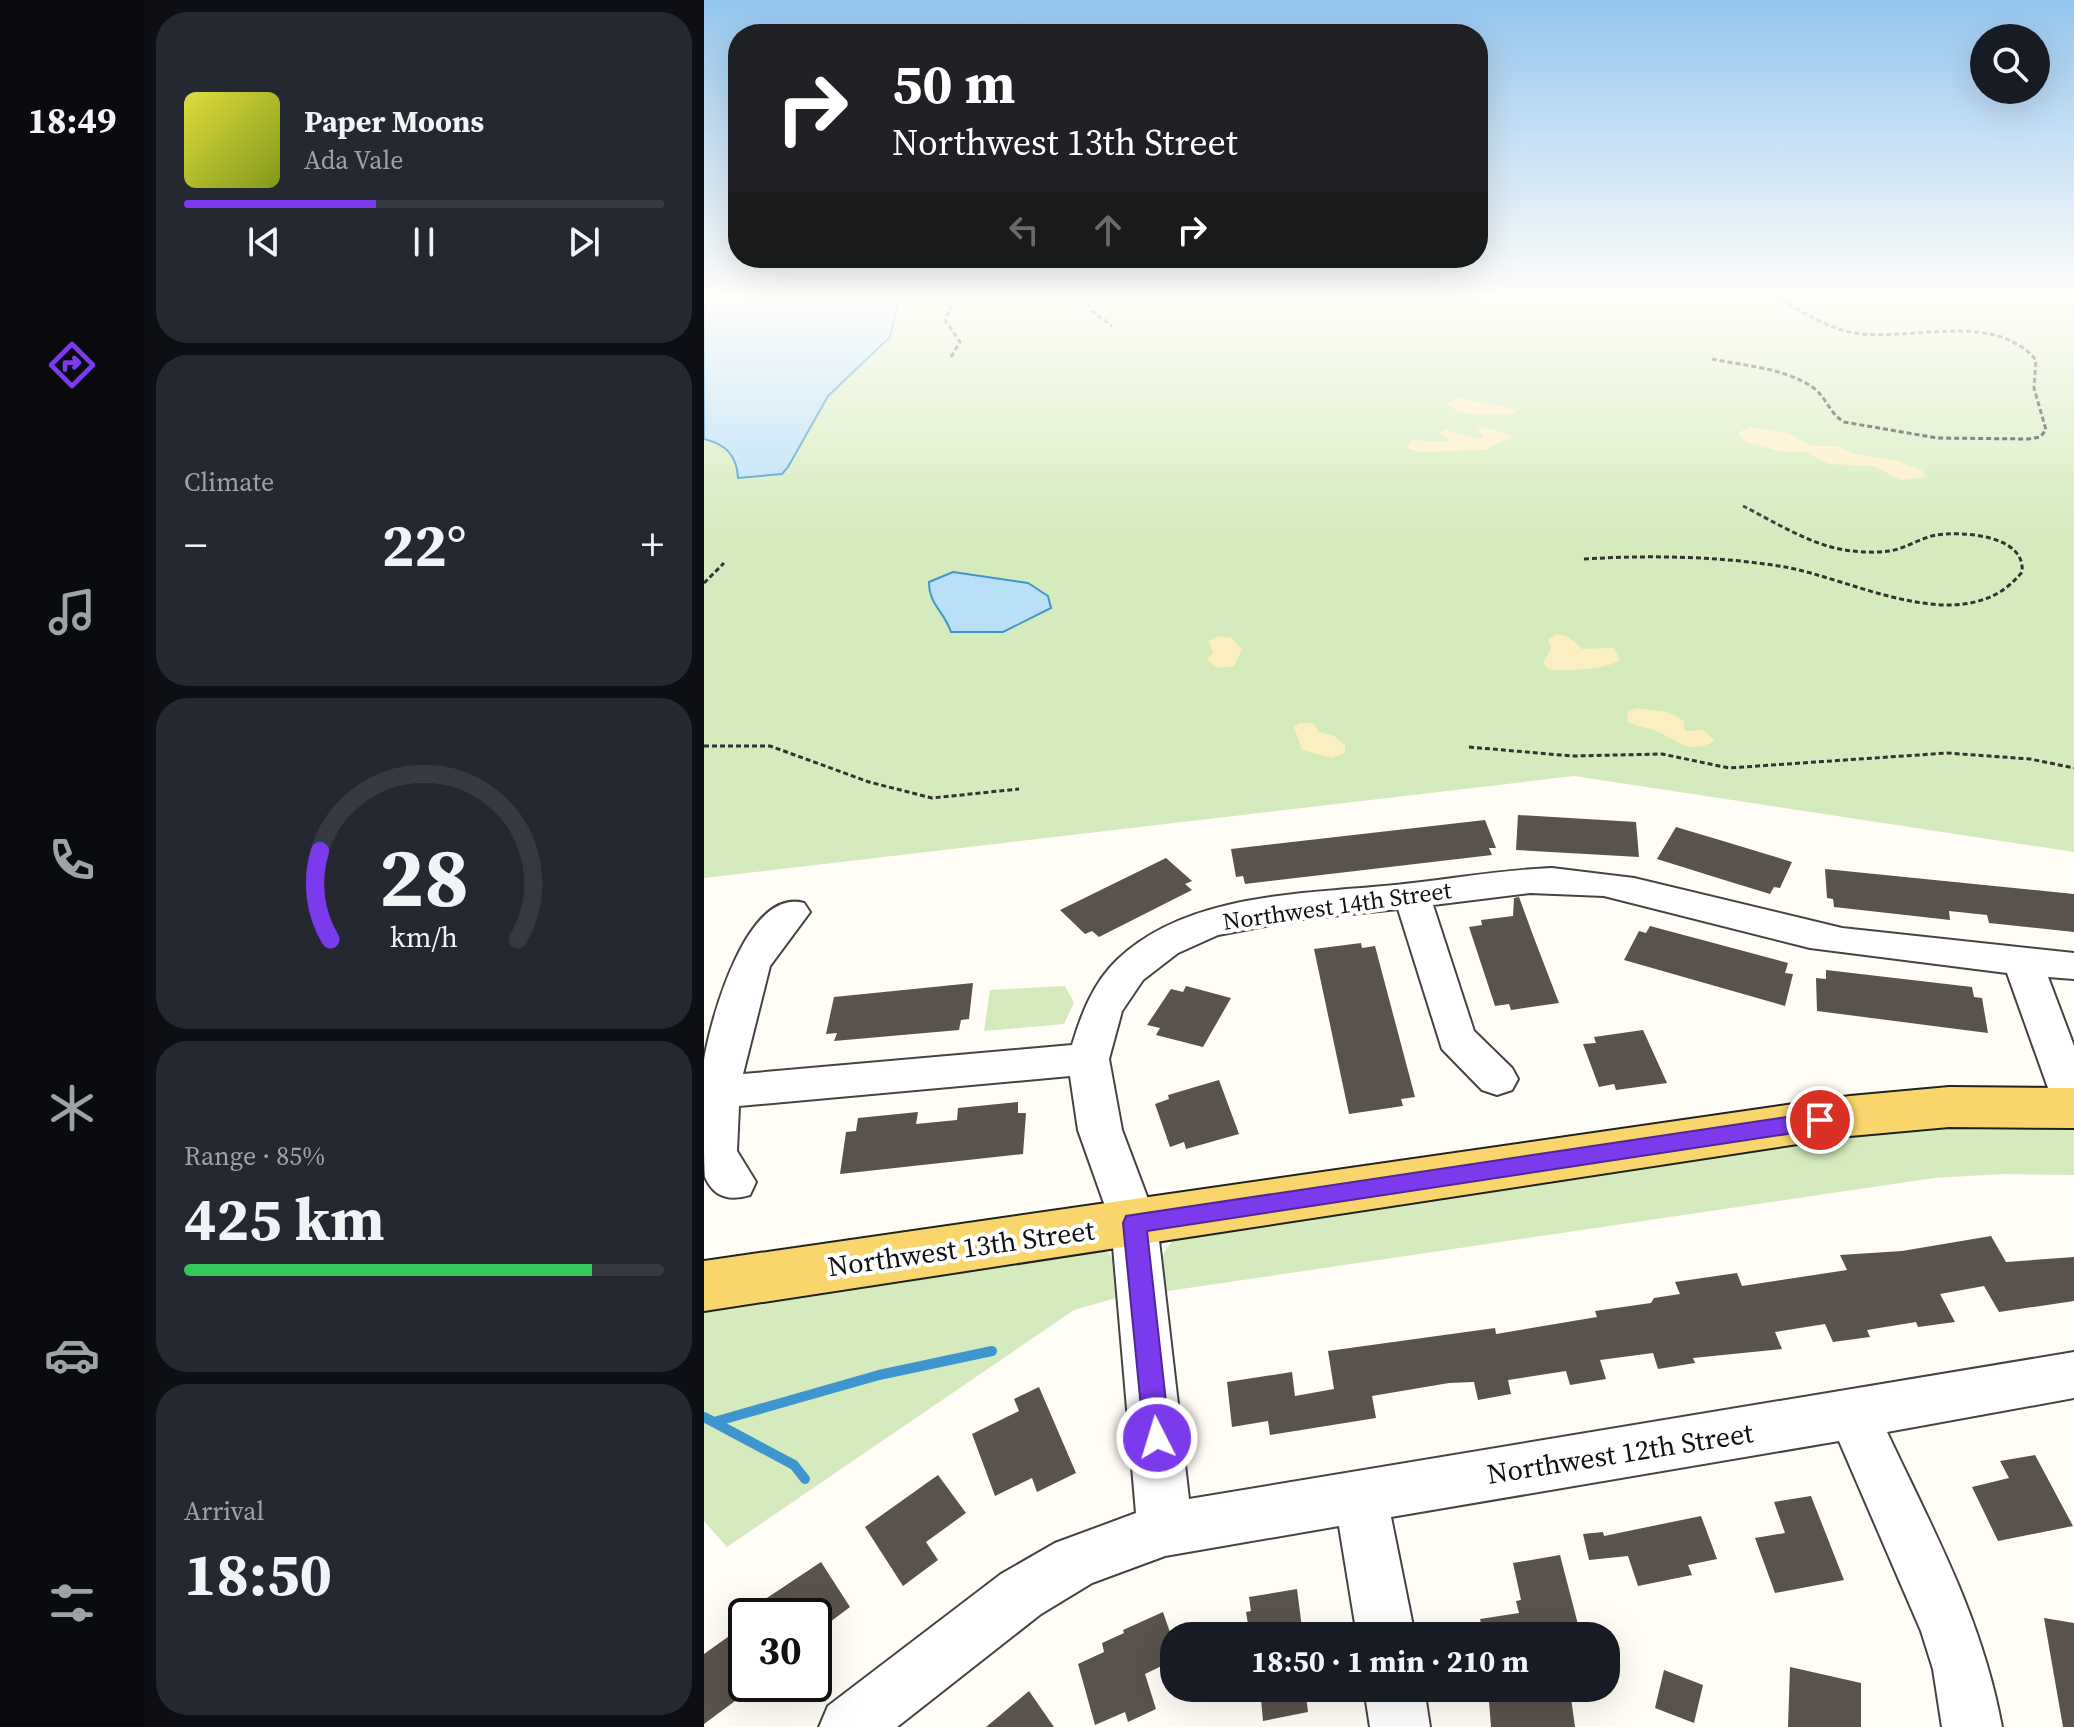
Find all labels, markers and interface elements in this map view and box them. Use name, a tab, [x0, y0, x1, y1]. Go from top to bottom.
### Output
map controls	[1970, 24, 2050, 104]
button: search	[1970, 24, 2050, 104]
text: 50 m	[892, 45, 1015, 122]
icon: right	[760, 56, 864, 160]
text: 18:49	[28, 96, 116, 145]
text: Paper Moons	[304, 101, 484, 142]
text: Northwest 13th Street	[892, 118, 1238, 167]
text: Ada Vale	[304, 142, 403, 178]
icon: left	[1002, 208, 1046, 252]
icon: ahead	[1086, 208, 1130, 252]
icon: right	[1170, 208, 1214, 252]
icon: previous	[242, 220, 286, 264]
icon: pause	[402, 220, 446, 264]
icon: next	[562, 220, 606, 264]
icon: directions	[44, 337, 100, 393]
text: Climate	[184, 464, 274, 500]
text: 22°	[382, 504, 466, 586]
text: −	[184, 514, 207, 575]
text: +	[641, 514, 664, 575]
icon: music	[44, 584, 100, 640]
text: 28	[379, 819, 469, 933]
icon: phone	[44, 832, 100, 888]
street label: Northwest 14th Street	[1221, 873, 1453, 938]
text: km/h	[390, 917, 458, 957]
icon: climate	[44, 1080, 100, 1136]
pin	[1786, 1086, 1854, 1154]
icon: arrive	[1798, 1098, 1842, 1142]
text: Range · 85%	[184, 1138, 325, 1174]
text: 425 km	[184, 1178, 385, 1260]
street label: Northwest 13th Street	[825, 1210, 1098, 1286]
icon: car	[44, 1327, 100, 1383]
position arrow	[1115, 1396, 1199, 1480]
street label: Northwest 12th Street	[1484, 1413, 1757, 1493]
text: Arrival	[184, 1493, 264, 1529]
text: 18:50	[184, 1533, 332, 1615]
icon: filters	[44, 1575, 100, 1631]
speed limit sign: 30	[728, 1598, 832, 1702]
text: 18:50 · 1 min · 210 m	[1251, 1641, 1529, 1682]

